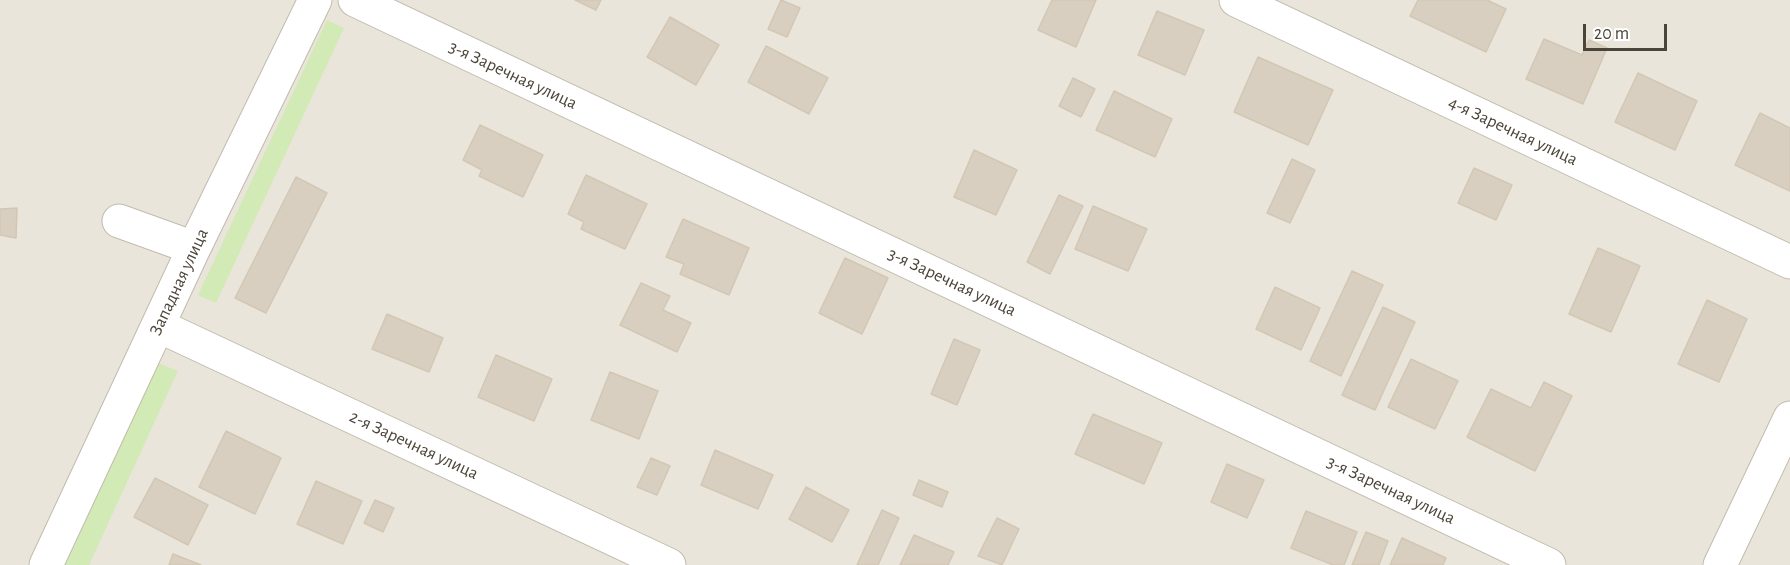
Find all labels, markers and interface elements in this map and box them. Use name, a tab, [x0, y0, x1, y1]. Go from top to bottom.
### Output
scale bar	[1586, 12, 1670, 50]
text: 20 m	[1594, 25, 1629, 43]
street label: 3-я Заречная улица	[445, 36, 581, 114]
street label: 4-я Заречная улица	[1445, 92, 1581, 170]
street label: Западная улица	[145, 225, 213, 339]
street label: 3-я Заречная улица	[884, 243, 1020, 321]
street label: 2-я Заречная улица	[346, 406, 482, 484]
street label: 3-я Заречная улица	[1323, 451, 1459, 529]

